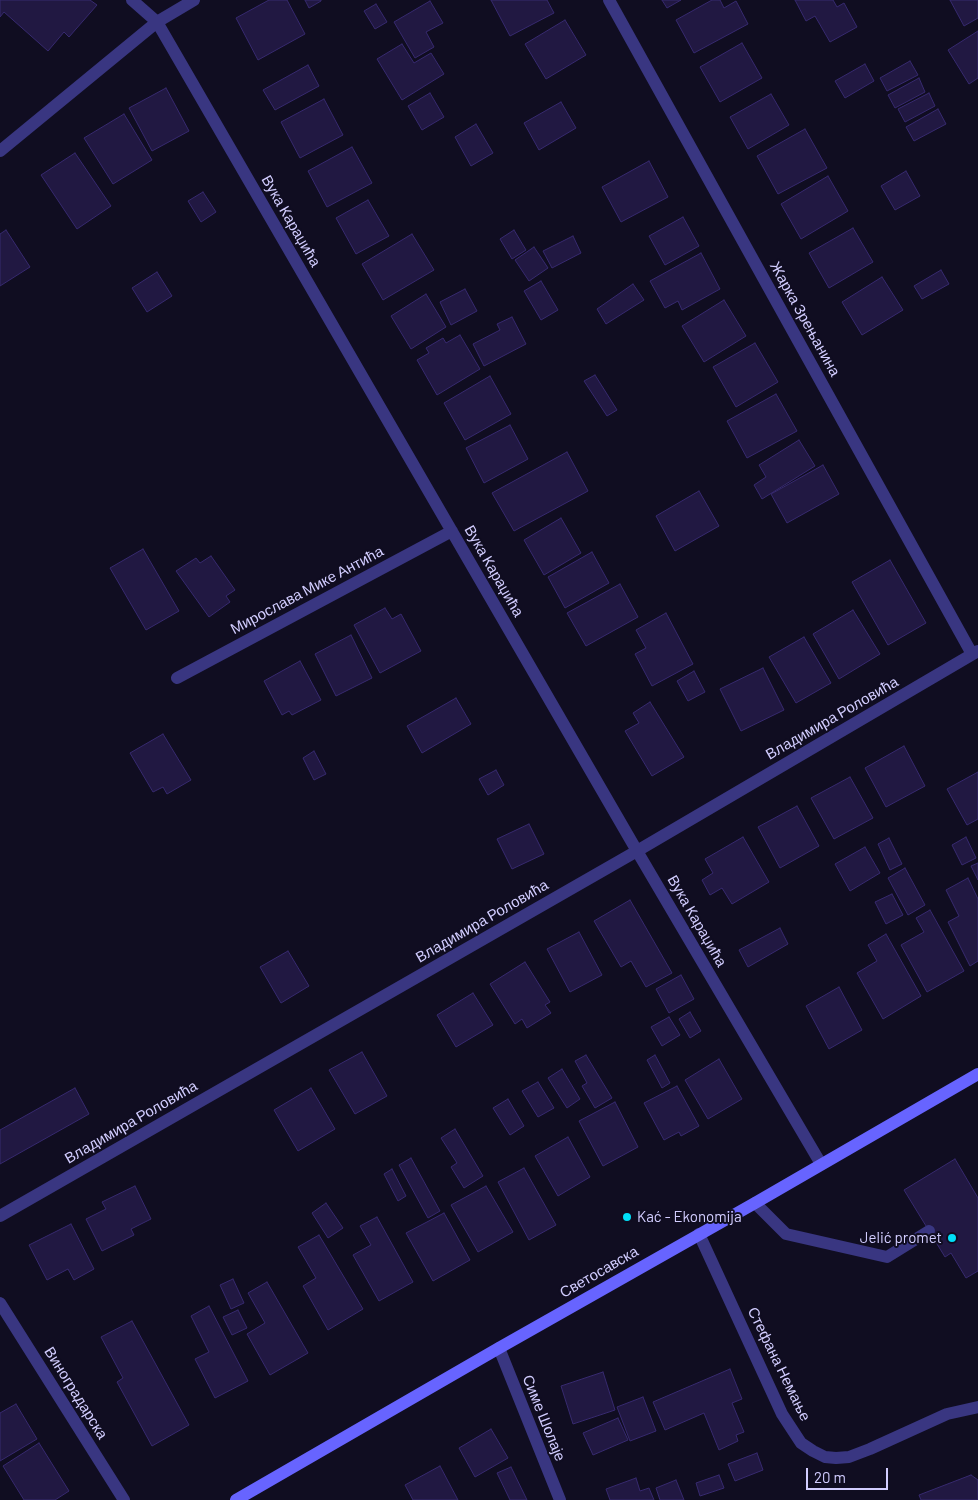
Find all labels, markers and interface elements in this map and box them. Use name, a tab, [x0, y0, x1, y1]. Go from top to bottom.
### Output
street label: Вука Караџића	[258, 172, 324, 270]
street label: Жарка Зрењанина	[766, 258, 844, 380]
street label: Вука Караџића	[461, 522, 527, 620]
street label: Мирослава Мике Антића	[228, 542, 386, 638]
street label: Владимира Роловића	[762, 673, 902, 763]
street label: Вука Караџића	[664, 872, 730, 970]
street label: Владимира Роловића	[412, 876, 552, 966]
street label: Владимира Роловића	[61, 1077, 201, 1167]
place label: Kać - Ekonomija	[637, 1208, 742, 1226]
marker: Kać - Ekonomija	[621, 1211, 633, 1223]
place label: Jelić promet	[860, 1229, 942, 1247]
marker: Jelić promet	[946, 1232, 958, 1244]
street label: Светосавска	[556, 1242, 642, 1302]
street label: Стефана Немање	[744, 1304, 814, 1424]
street label: Виноградарска	[40, 1344, 112, 1442]
street label: Симе Шолаје	[519, 1372, 569, 1464]
scale bar	[808, 1458, 890, 1490]
text: 20 m	[814, 1468, 846, 1486]

